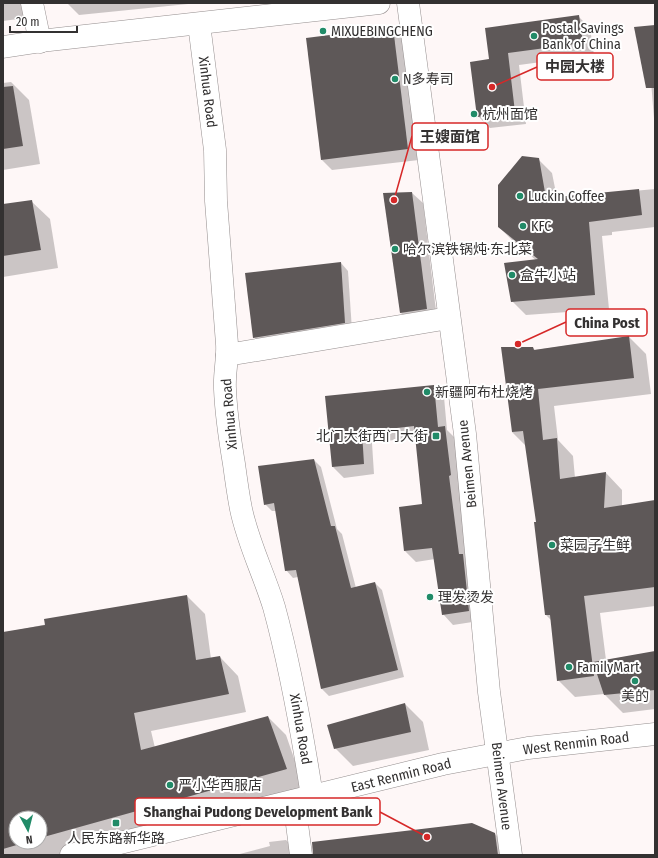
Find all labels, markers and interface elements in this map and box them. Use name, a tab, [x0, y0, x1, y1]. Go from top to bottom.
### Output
scale bar	[10, 8, 77, 34]
text: 20 m	[16, 15, 40, 29]
place label: Postal Savings Bank of China	[542, 20, 624, 53]
place label: MIXUEBINGCHENG	[331, 23, 433, 40]
marker: MIXUEBINGCHENG	[318, 26, 328, 36]
marker: Postal Savings Bank of China	[529, 31, 539, 41]
callout: 中园大楼	[537, 53, 613, 80]
street label: Xinhua Road	[195, 55, 220, 129]
text: 中园大楼	[545, 58, 605, 76]
place label: N多寿司	[403, 71, 454, 88]
marker: N多寿司	[390, 74, 400, 84]
place label: 杭州面馆	[482, 106, 538, 123]
marker: 杭州面馆	[469, 109, 479, 119]
callout: 王嫂面馆	[412, 123, 488, 150]
text: 王嫂面馆	[420, 128, 480, 146]
place label: Luckin Coffee	[528, 188, 605, 205]
marker: Luckin Coffee	[515, 191, 525, 201]
place label: KFC	[531, 218, 551, 235]
marker: KFC	[518, 221, 528, 231]
place label: 哈尔滨铁锅炖·东北菜	[403, 241, 532, 258]
marker: 哈尔滨铁锅炖·东北菜	[390, 244, 400, 254]
place label: 盒牛小站	[520, 267, 576, 284]
marker: 盒牛小站	[507, 270, 517, 280]
callout: China Post	[566, 309, 647, 336]
text: China Post	[574, 314, 640, 332]
street label: Xinhua Road	[218, 378, 241, 450]
place label: 新疆阿布杜烧烤	[435, 384, 533, 401]
marker: 新疆阿布杜烧烤	[422, 387, 432, 397]
street label: Beimen Avenue	[454, 419, 481, 509]
place label: 北门大街西门大街	[316, 428, 428, 445]
marker: 北门大街西门大街	[431, 431, 441, 441]
place label: 菜园子生鲜	[560, 537, 630, 554]
marker: 菜园子生鲜	[547, 540, 557, 550]
place label: 理发烫发	[438, 589, 494, 606]
marker: 理发烫发	[425, 592, 435, 602]
place label: FamilyMart	[577, 659, 640, 676]
marker: FamilyMart	[564, 662, 574, 672]
marker: 美的	[630, 676, 640, 686]
place label: 美的	[621, 688, 649, 705]
street label: Xinhua Road	[286, 692, 315, 766]
street label: West Renmin Road	[522, 729, 630, 758]
street label: Beimen Avenue	[488, 741, 515, 831]
street label: East Renmin Road	[349, 755, 453, 796]
place label: 严小华西服店	[178, 777, 262, 794]
marker: 严小华西服店	[165, 780, 175, 790]
callout: Shanghai Pudong Development Bank	[135, 798, 380, 825]
text: Shanghai Pudong Development Bank	[144, 803, 373, 821]
north arrow	[8, 810, 48, 850]
marker: 人民东路新华路	[111, 818, 121, 828]
place label: 人民东路新华路	[67, 830, 165, 847]
text: N	[25, 833, 33, 846]

